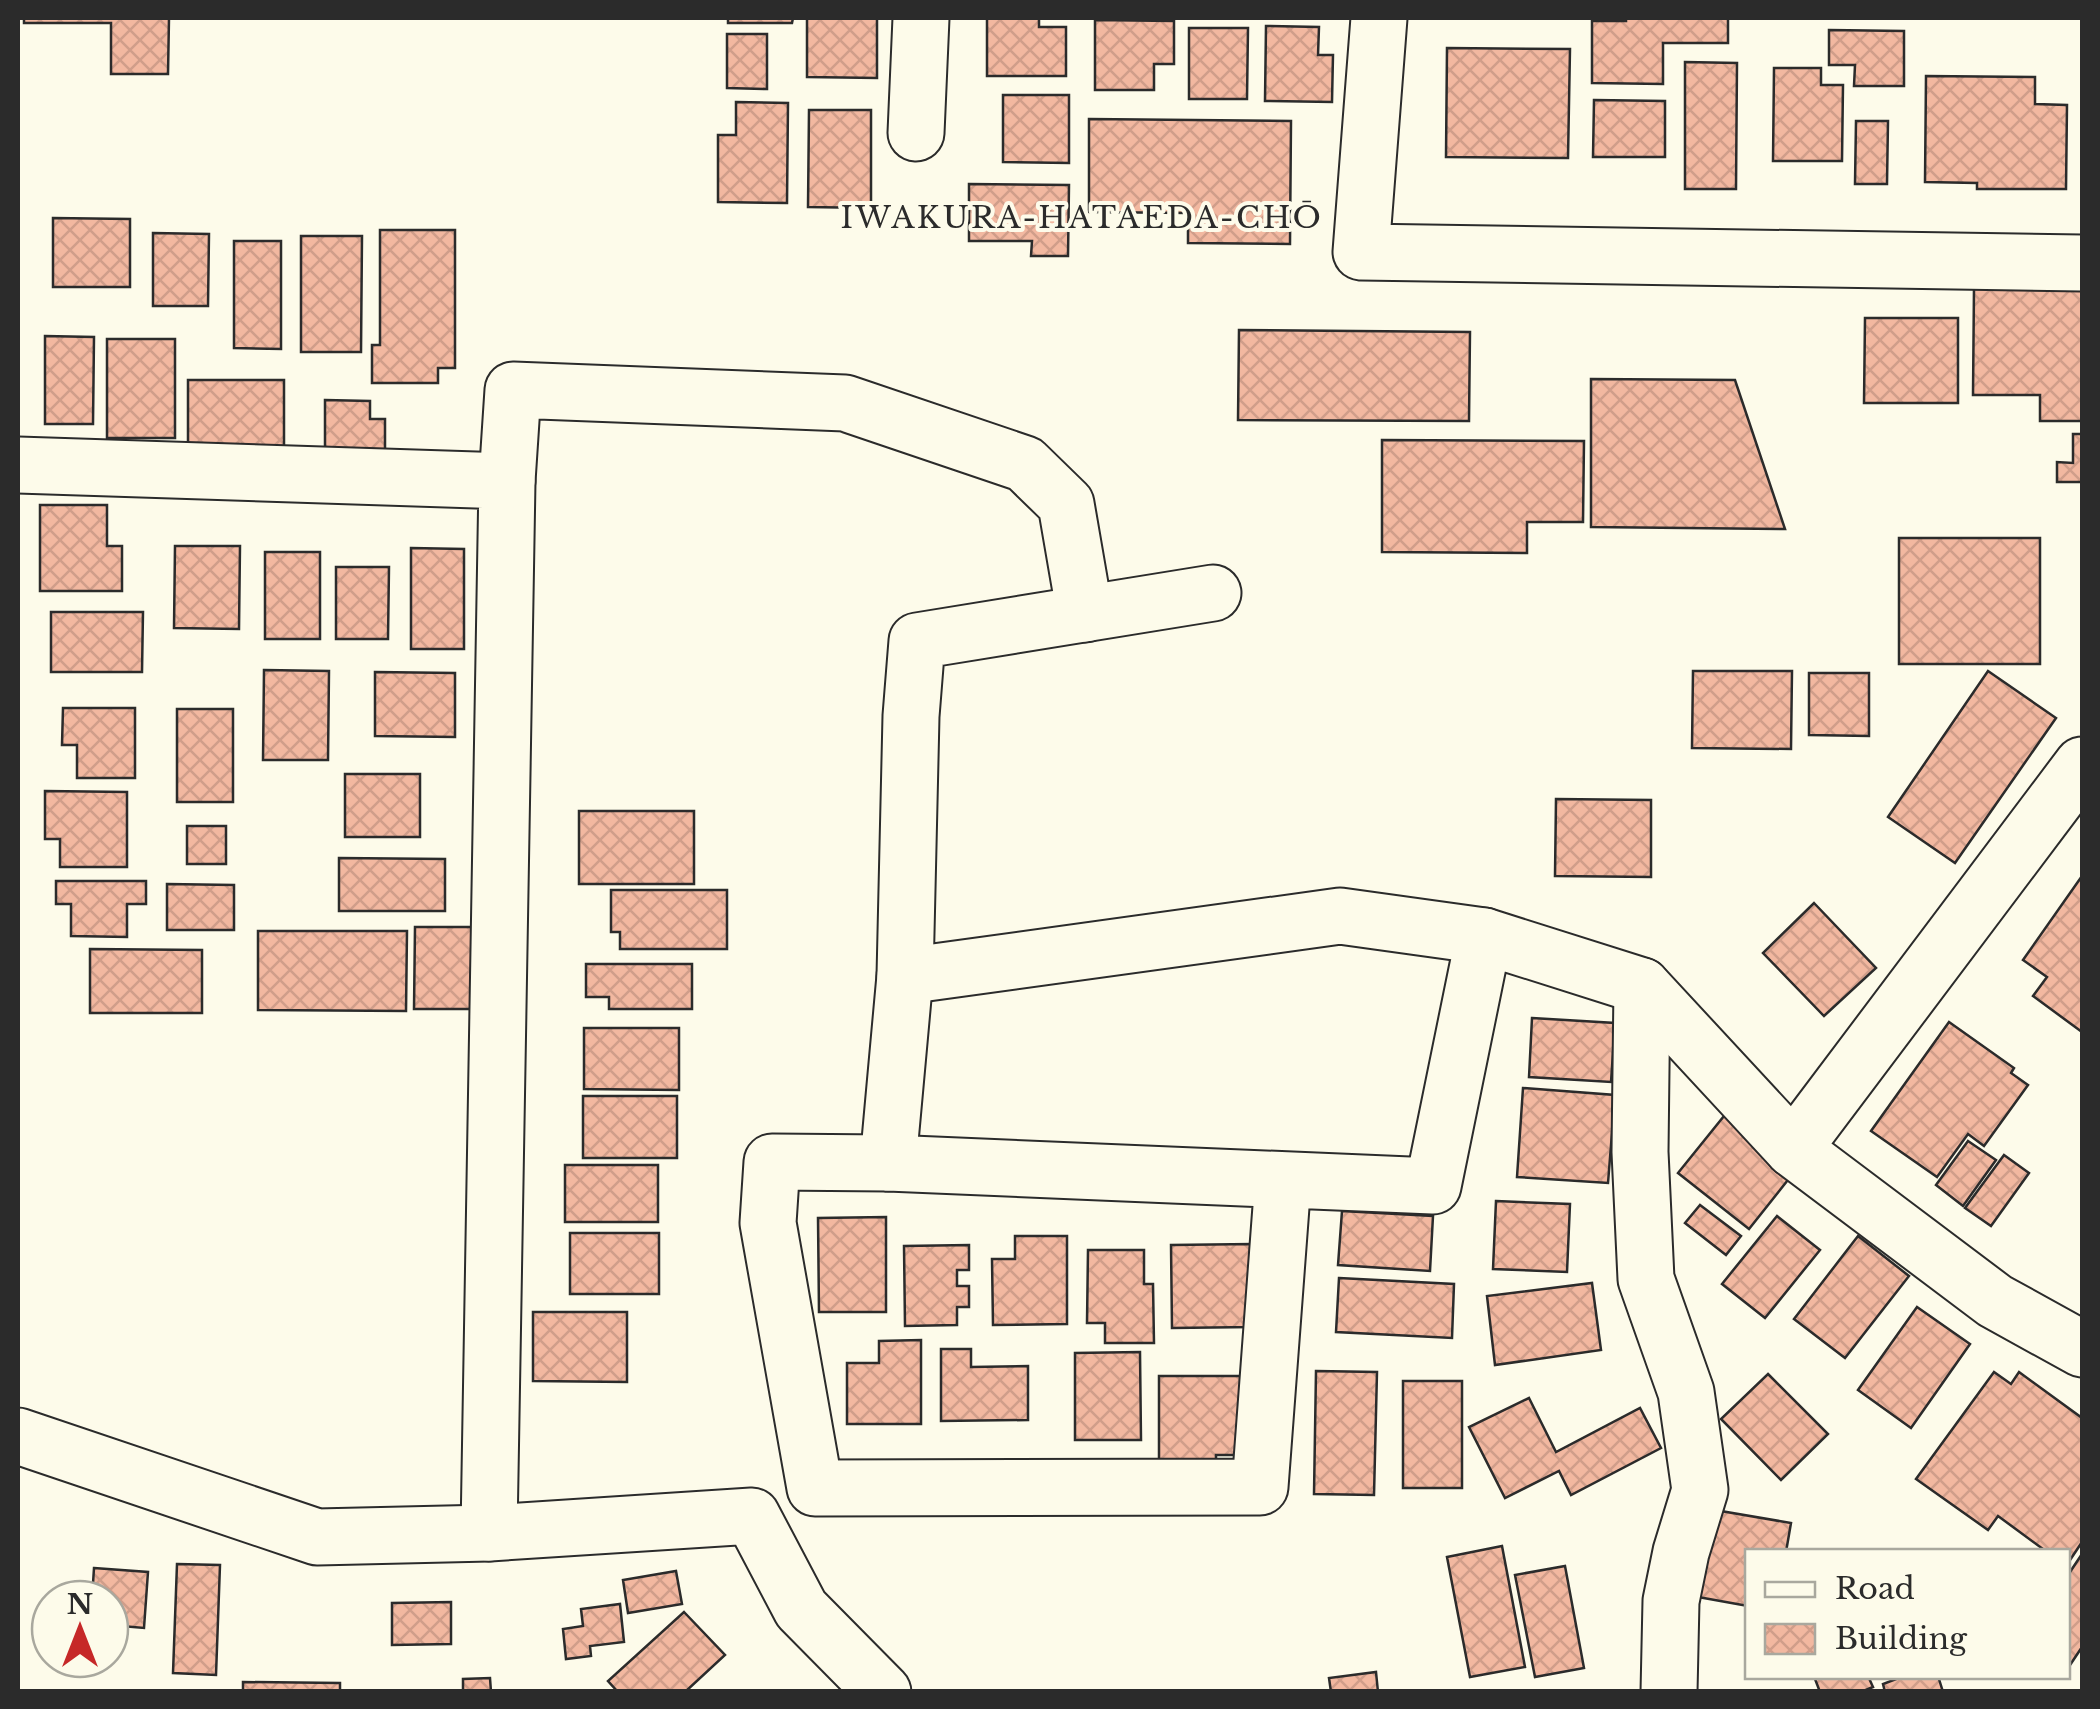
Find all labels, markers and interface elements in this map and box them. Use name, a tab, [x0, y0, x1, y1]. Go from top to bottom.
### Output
district label: IWAKURA-HATAEDA-CHŌ	[841, 199, 1323, 236]
legend	[1745, 1549, 2070, 1679]
text: Road	[1835, 1570, 1915, 1607]
north arrow	[30, 1579, 130, 1679]
text: N	[67, 1587, 93, 1622]
text: Building	[1835, 1620, 1968, 1657]

